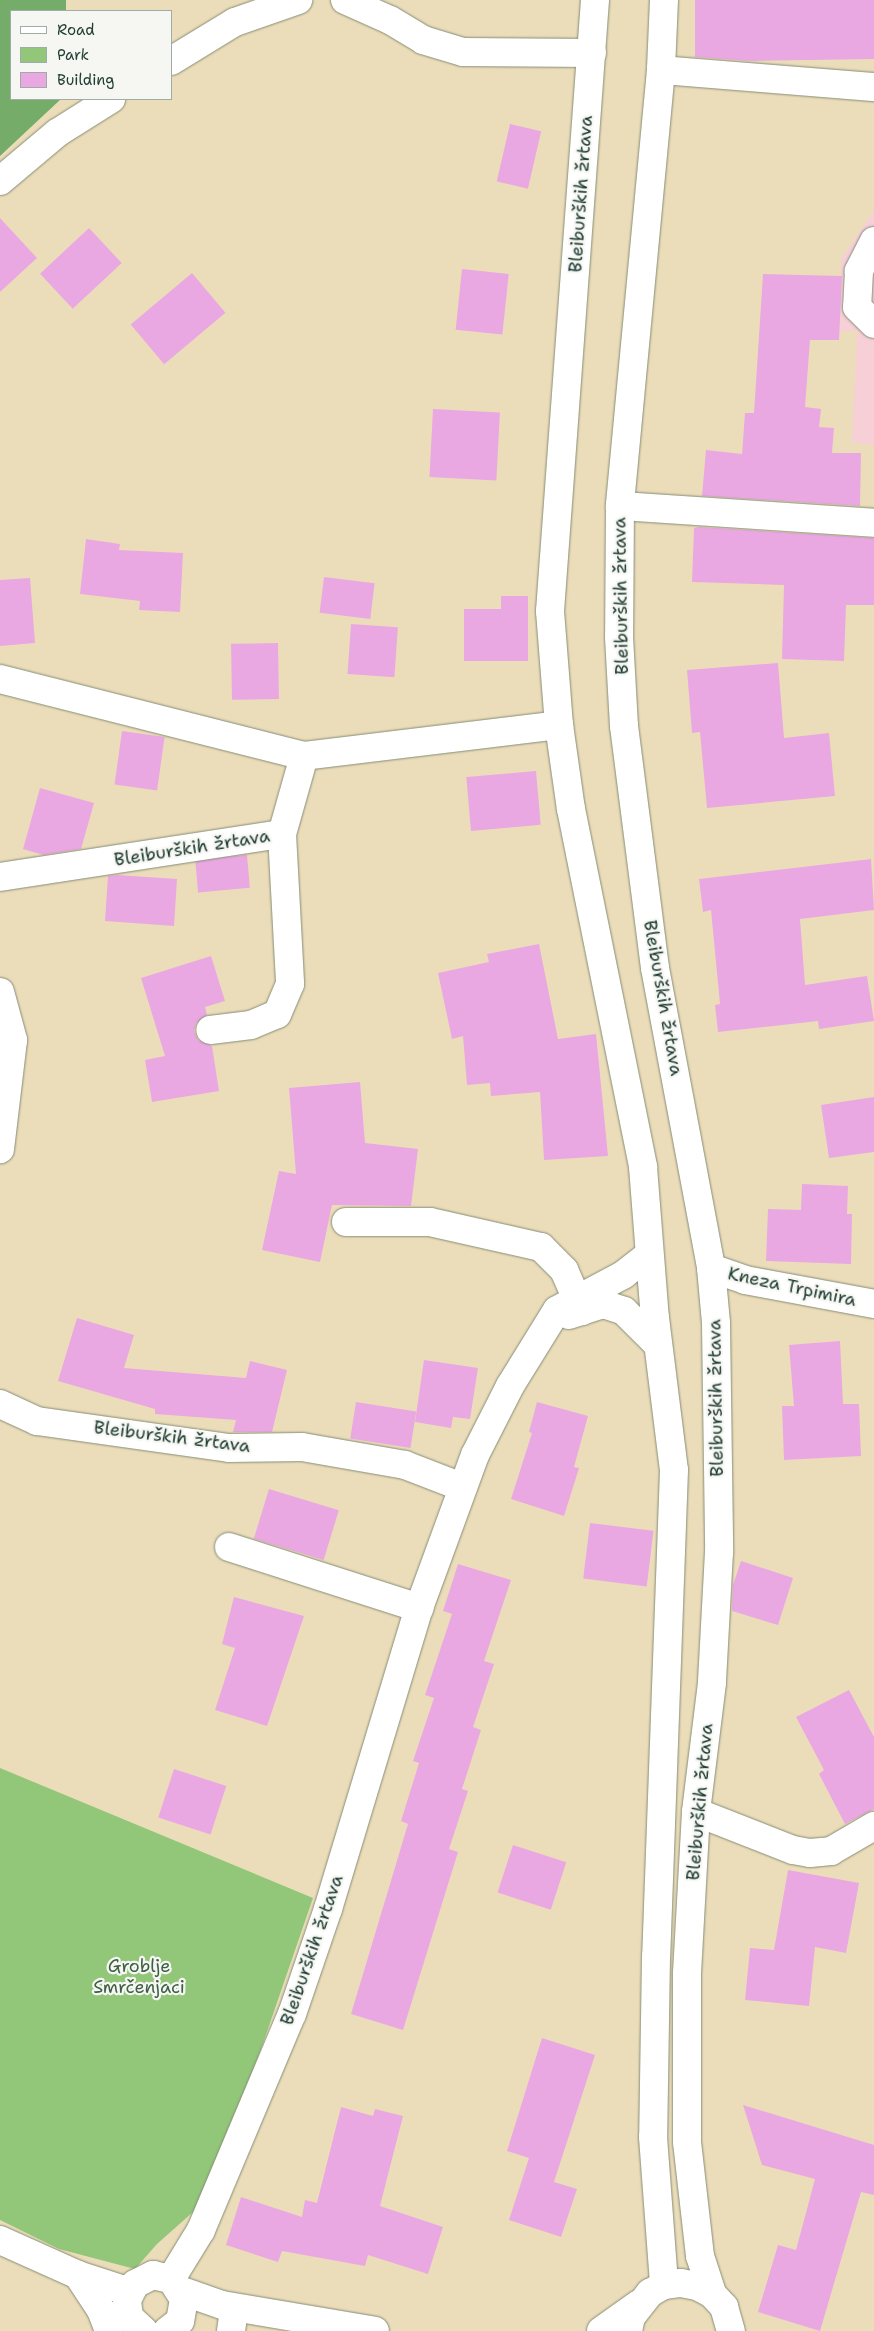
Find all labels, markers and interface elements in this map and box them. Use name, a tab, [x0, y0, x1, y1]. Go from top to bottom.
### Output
legend	[10, 10, 172, 100]
text: Road	[57, 20, 95, 40]
text: Park	[57, 45, 89, 65]
text: Building	[57, 70, 114, 90]
street label: Bleiburških žrtava	[565, 115, 597, 273]
street label: Bleiburških žrtava	[609, 517, 633, 675]
street label: Bleiburških žrtava	[113, 825, 271, 871]
street label: Bleiburških žrtava	[639, 919, 687, 1077]
street label: Kneza Trpimira	[726, 1263, 858, 1311]
street label: Bleiburških žrtava	[704, 1319, 728, 1477]
street label: Bleiburških žrtava	[93, 1417, 251, 1457]
street label: Bleiburških žrtava	[682, 1723, 718, 1881]
street label: Bleiburških žrtava	[276, 1872, 348, 2028]
park label: Groblje Smrčenjaci	[93, 1956, 185, 1998]

